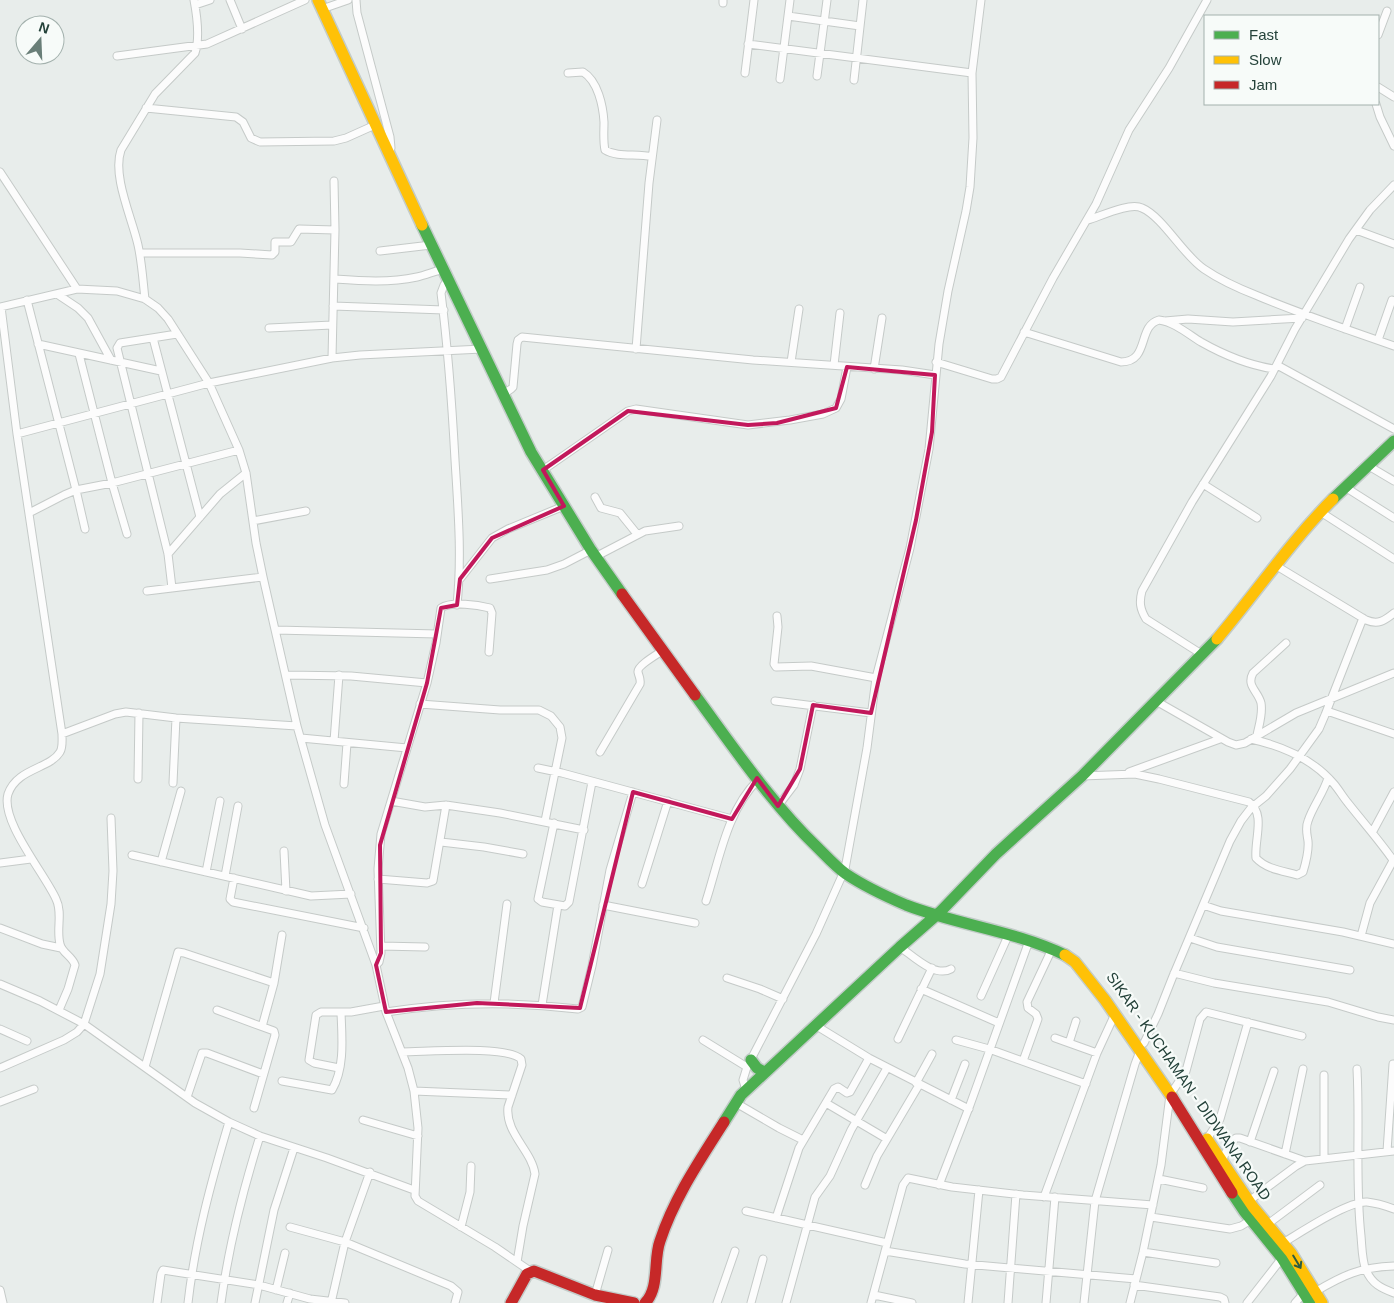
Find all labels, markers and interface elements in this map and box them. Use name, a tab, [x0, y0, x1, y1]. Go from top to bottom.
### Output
north arrow	[15, 15, 65, 65]
legend	[1204, 15, 1379, 105]
text: N	[37, 18, 52, 37]
text: Fast	[1249, 26, 1279, 43]
text: Slow	[1249, 51, 1282, 68]
text: Jam	[1249, 76, 1277, 93]
street label: SIKAR - KUCHAMAN - DIDWANA ROAD	[1103, 969, 1275, 1203]
one-way arrow	[1292, 1254, 1302, 1269]

